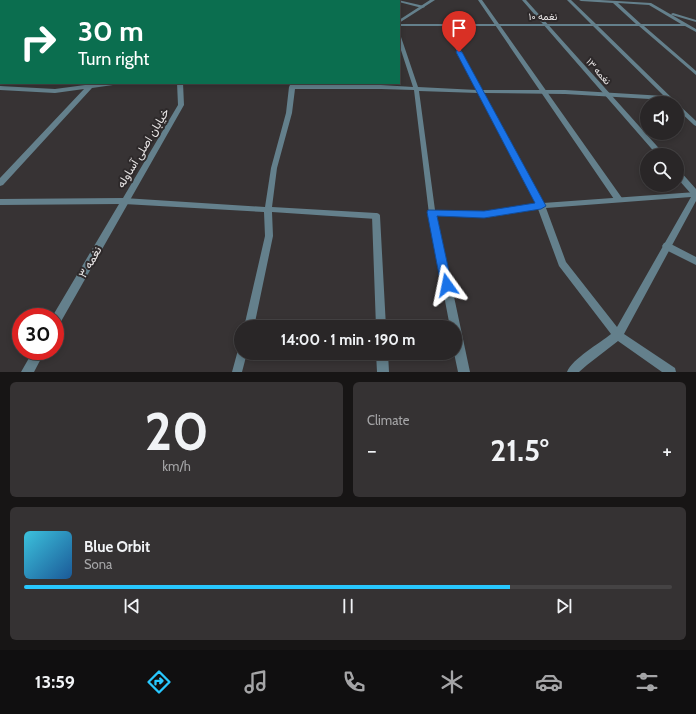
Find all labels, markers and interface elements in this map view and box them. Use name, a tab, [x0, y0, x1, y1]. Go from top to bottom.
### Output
street label: نغمه ۱۰	[529, 10, 558, 23]
pin	[442, 11, 476, 52]
text: 30 m	[78, 14, 144, 48]
icon: right	[12, 16, 64, 68]
icon: arrive	[448, 17, 470, 39]
text: Turn right	[78, 48, 149, 70]
street label: نغمه ۱۳	[583, 55, 614, 87]
map controls	[640, 96, 684, 192]
button: sound	[640, 96, 684, 140]
street label: خیابان اصلی آساوله	[113, 105, 173, 191]
button: search	[640, 148, 684, 192]
street label: نغمه ۳	[75, 243, 105, 280]
position arrow	[426, 264, 468, 306]
speed limit sign: 30	[12, 308, 64, 360]
text: 14:00 · 1 min · 190 m	[281, 331, 415, 349]
text: 20	[144, 400, 209, 463]
text: Climate	[367, 412, 409, 428]
text: 21.5°	[490, 432, 549, 469]
text: −	[367, 437, 377, 464]
text: +	[662, 437, 672, 464]
text: km/h	[162, 458, 191, 474]
text: Blue Orbit	[84, 538, 150, 556]
text: Sona	[84, 556, 112, 572]
icon: previous	[121, 595, 143, 617]
icon: pause	[337, 595, 359, 617]
icon: next	[553, 595, 575, 617]
icon: directions	[145, 668, 173, 696]
icon: music	[242, 668, 270, 696]
icon: phone	[340, 668, 368, 696]
icon: climate	[438, 668, 466, 696]
icon: car	[535, 668, 563, 696]
icon: filters	[633, 668, 661, 696]
text: 13:59	[35, 671, 75, 693]

